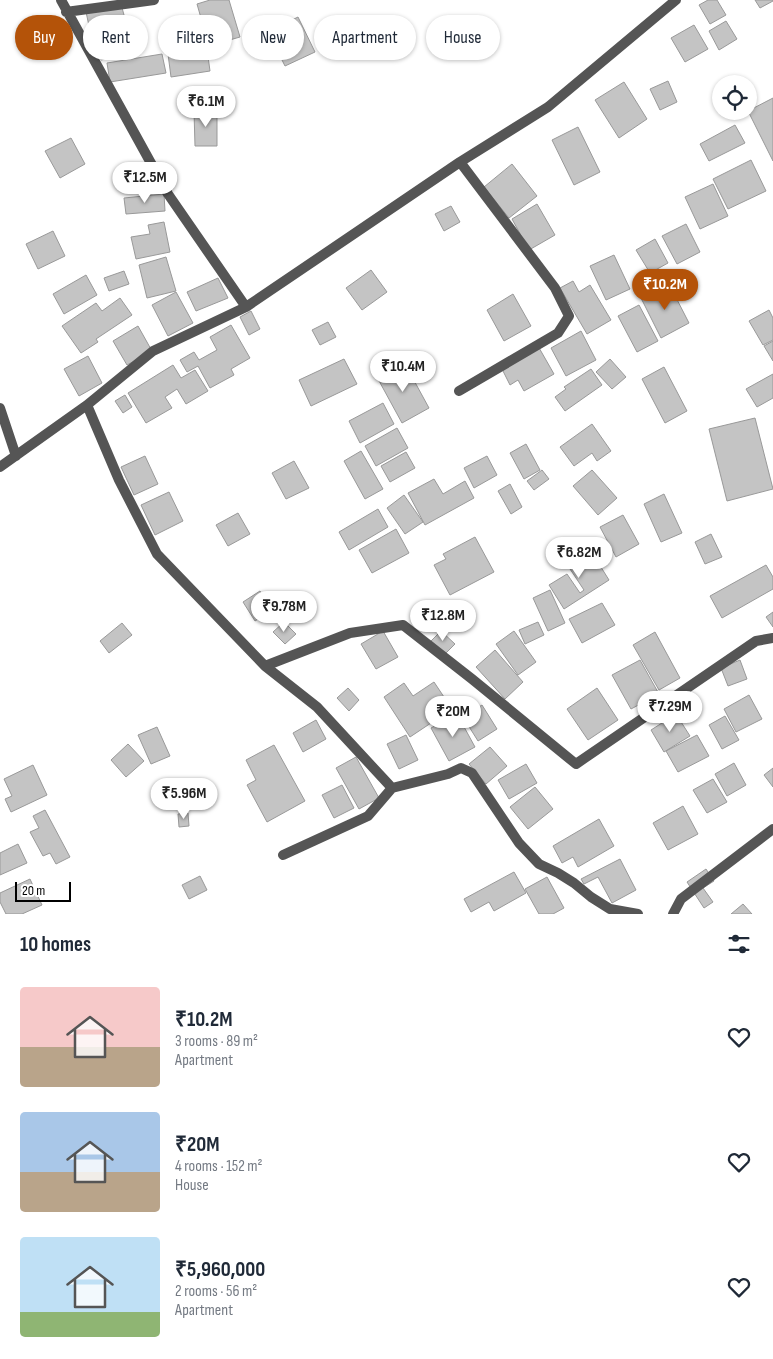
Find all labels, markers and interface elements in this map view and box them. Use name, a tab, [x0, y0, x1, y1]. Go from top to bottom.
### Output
chip: Buy	[15, 15, 73, 60]
chip: Rent	[83, 15, 148, 60]
chip: Filters	[158, 15, 232, 60]
chip: New	[242, 15, 304, 60]
chip: Apartment	[314, 15, 416, 60]
chip: House	[426, 15, 500, 60]
map controls	[712, 75, 757, 120]
button: locate	[712, 75, 757, 120]
pin: ₹6.1M	[171, 86, 241, 128]
text: ₹6.1M	[188, 92, 224, 111]
pin: ₹12.5M	[104, 162, 186, 204]
text: ₹12.5M	[123, 168, 167, 187]
pin: ₹10.2M	[624, 268, 706, 311]
text: ₹10.2M	[643, 275, 687, 294]
pin: ₹10.4M	[362, 350, 444, 393]
text: ₹10.4M	[381, 357, 425, 376]
pin: ₹6.82M	[538, 536, 620, 579]
text: ₹6.82M	[557, 543, 601, 562]
pin: ₹9.78M	[243, 590, 325, 633]
text: ₹9.78M	[262, 597, 306, 616]
pin: ₹12.8M	[402, 600, 484, 642]
text: ₹12.8M	[421, 606, 465, 625]
pin: ₹7.29M	[629, 690, 711, 733]
pin: ₹20M	[423, 696, 483, 738]
text: ₹7.29M	[648, 697, 692, 716]
text: ₹20M	[436, 702, 470, 721]
pin: ₹5.96M	[143, 778, 225, 820]
text: ₹5.96M	[162, 784, 206, 803]
scale bar	[15, 879, 71, 902]
text: 20 m	[22, 882, 45, 899]
icon: filters	[725, 930, 753, 958]
text: 10 homes	[20, 932, 91, 957]
icon: home	[60, 1007, 120, 1067]
text: ₹10.2M	[175, 1007, 232, 1032]
icon: heart	[725, 1023, 753, 1051]
text: 3 rooms · 89 m²	[175, 1032, 258, 1051]
text: Apartment	[175, 1051, 233, 1070]
icon: home	[60, 1132, 120, 1192]
text: ₹20M	[175, 1132, 219, 1157]
icon: heart	[725, 1148, 753, 1176]
text: 4 rooms · 152 m²	[175, 1157, 263, 1176]
text: House	[175, 1176, 209, 1195]
icon: home	[60, 1257, 120, 1317]
text: ₹5,960,000	[175, 1257, 265, 1282]
icon: heart	[725, 1273, 753, 1301]
text: 2 rooms · 56 m²	[175, 1282, 257, 1301]
text: Apartment	[175, 1301, 233, 1320]

